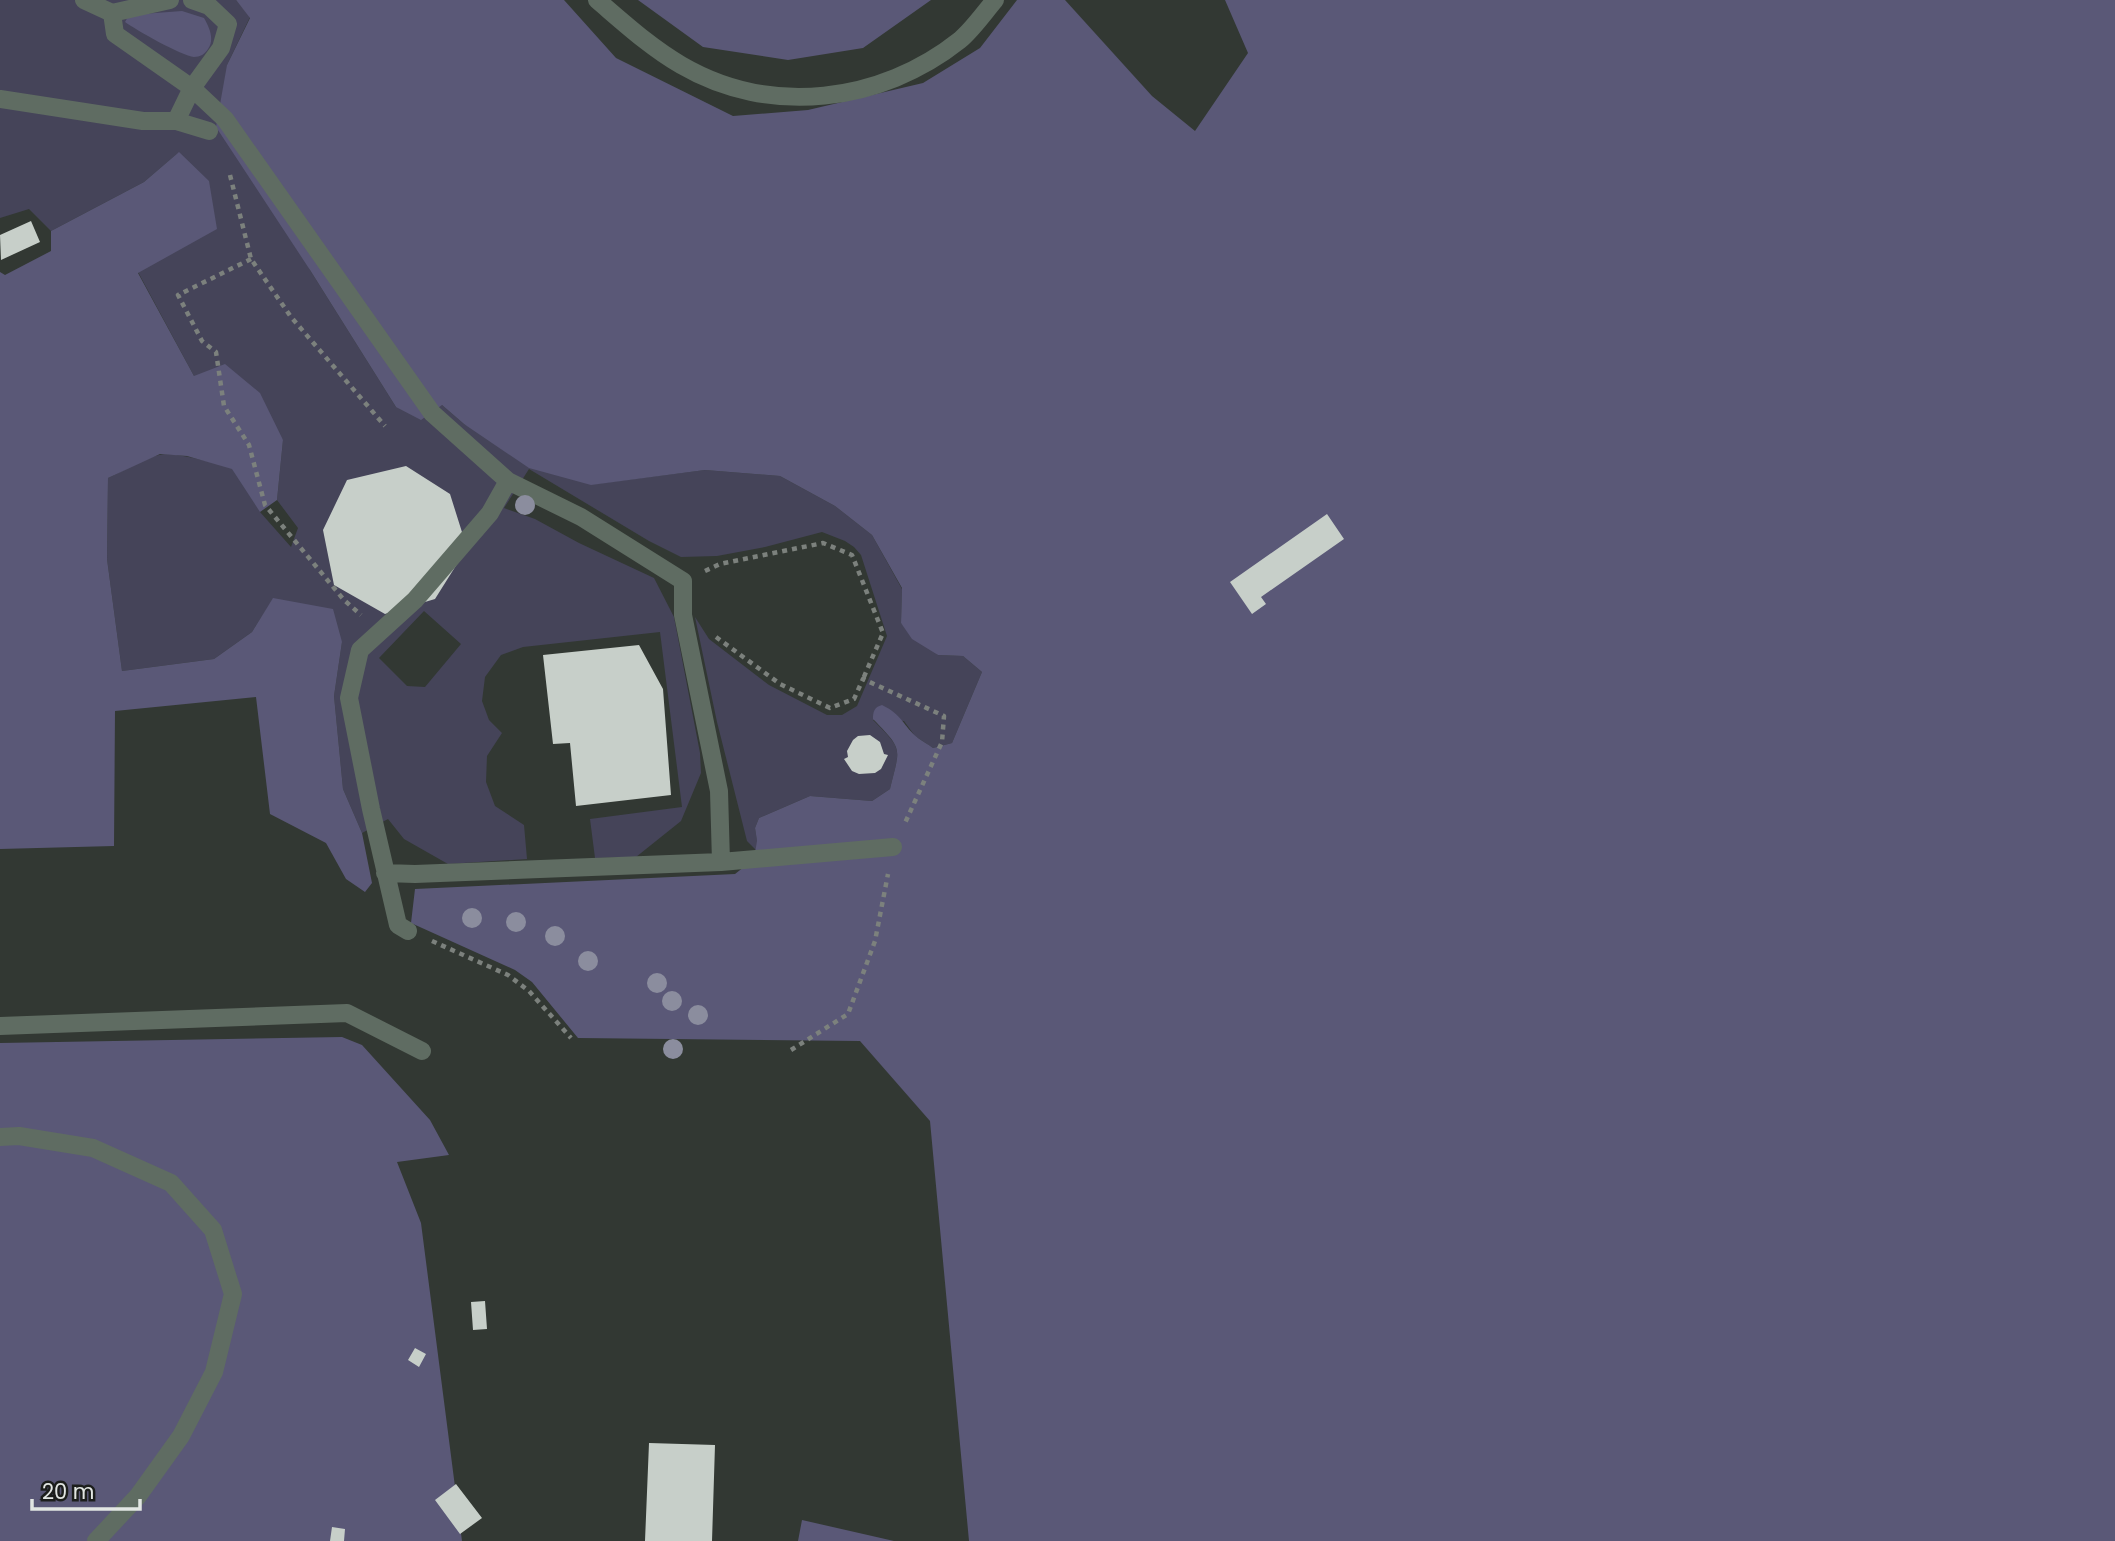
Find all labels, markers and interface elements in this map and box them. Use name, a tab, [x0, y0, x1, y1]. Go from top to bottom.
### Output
scale bar	[32, 1468, 140, 1512]
text: 20 m	[42, 1477, 95, 1506]

